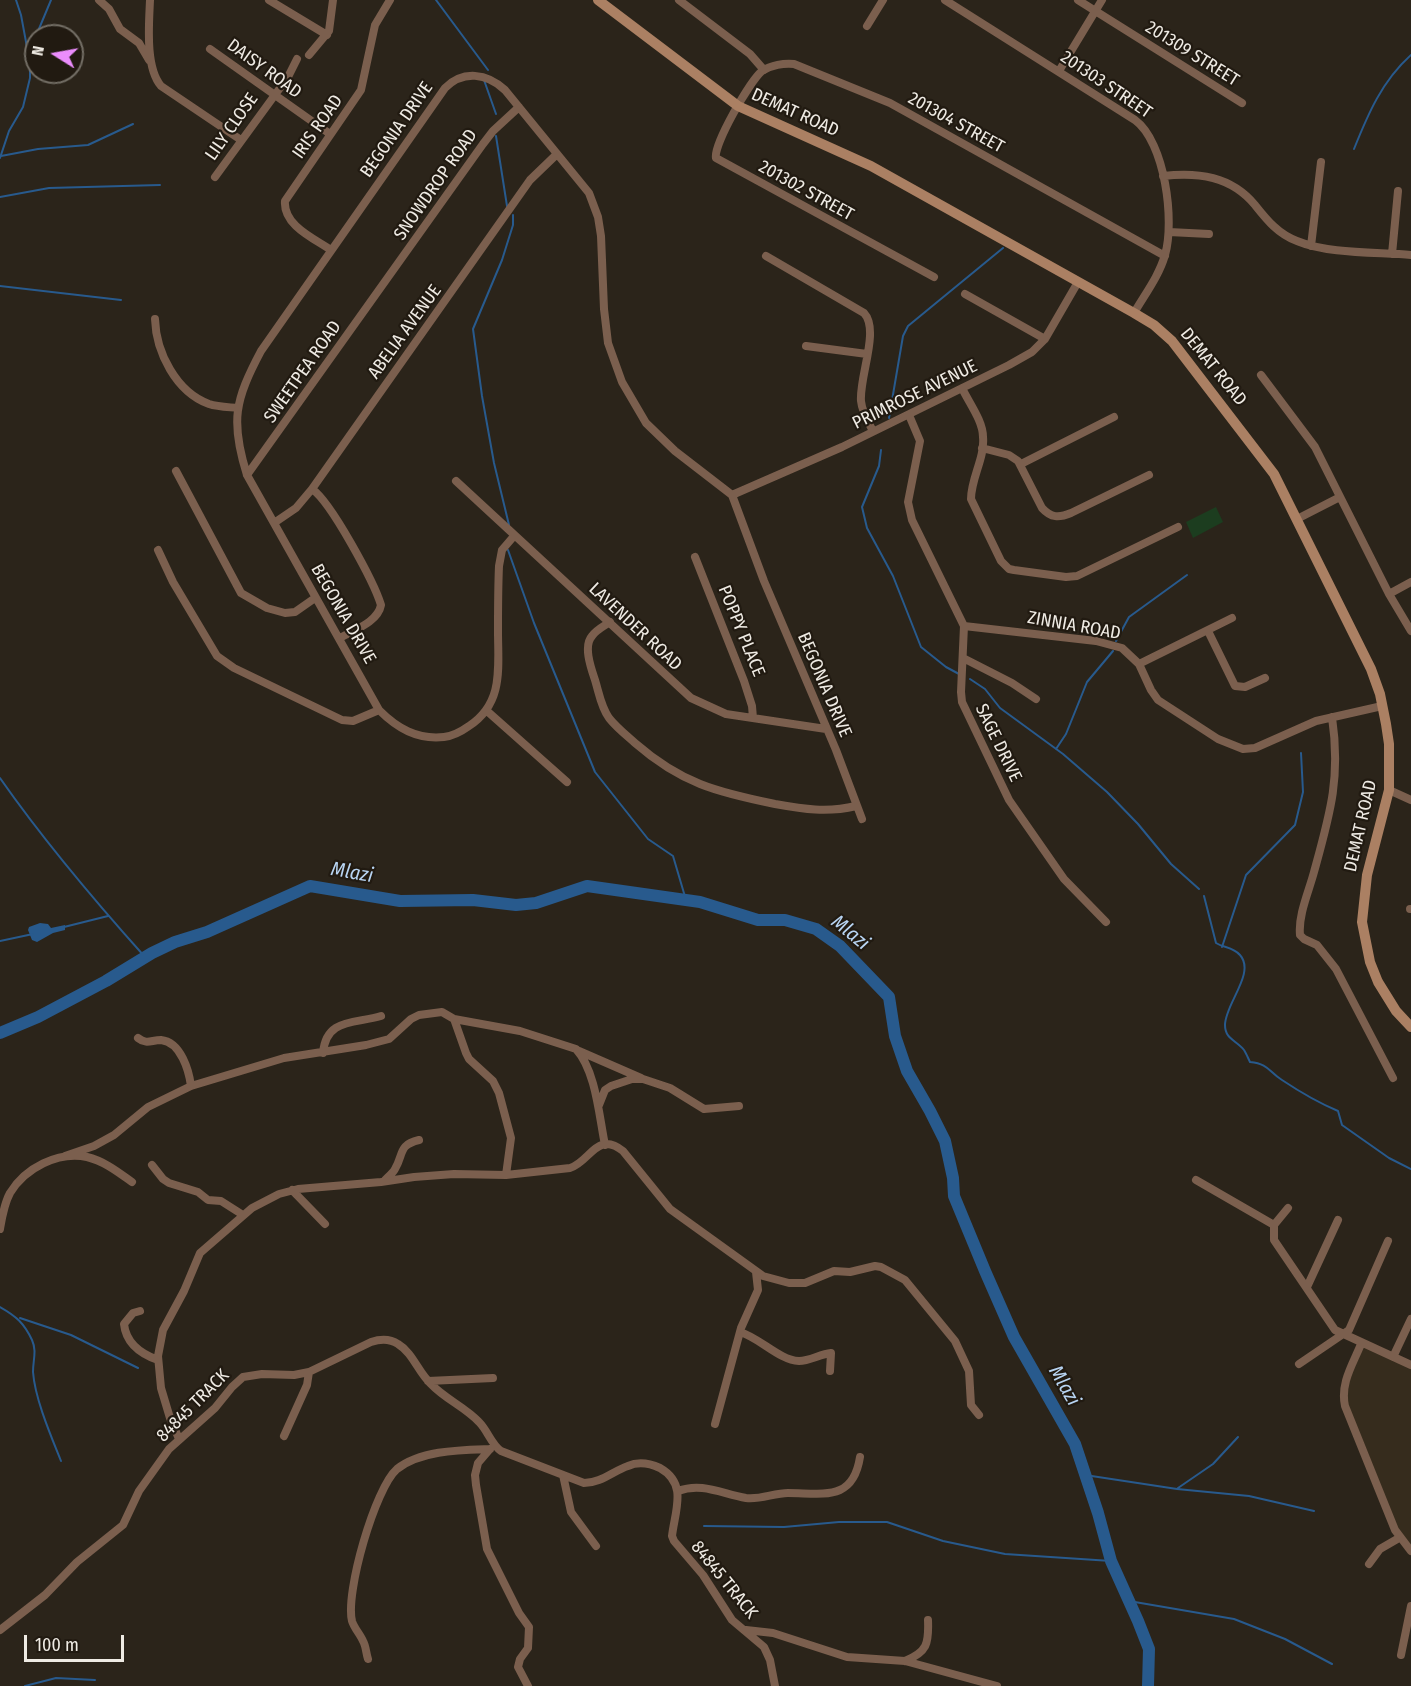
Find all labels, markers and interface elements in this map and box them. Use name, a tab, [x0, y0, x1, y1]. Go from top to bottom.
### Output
street label: 201309 STREET	[1141, 17, 1243, 91]
north arrow	[24, 24, 84, 84]
street label: DAISY ROAD	[222, 35, 306, 103]
text: N	[28, 44, 48, 57]
street label: 201303 STREET	[1056, 47, 1156, 123]
street label: BEGONIA DRIVE	[356, 78, 438, 182]
street label: DEMAT ROAD	[748, 84, 842, 142]
street label: 201304 STREET	[904, 88, 1008, 158]
street label: LILY CLOSE	[201, 89, 263, 165]
street label: IRIS ROAD	[288, 91, 348, 163]
street label: SNOWDROP ROAD	[390, 125, 482, 245]
street label: 201302 STREET	[755, 156, 857, 226]
street label: ABELIA AVENUE	[364, 281, 446, 383]
street label: SWEETPEA ROAD	[260, 317, 346, 427]
street label: DEMAT ROAD	[1175, 324, 1251, 410]
street label: PRIMROSE AVENUE	[849, 355, 981, 435]
street label: BEGONIA DRIVE	[306, 560, 380, 668]
street label: LAVENDER ROAD	[584, 578, 686, 676]
street label: POPPY PLACE	[713, 582, 769, 680]
street label: ZINNIA ROAD	[1026, 607, 1122, 645]
street label: BEGONIA DRIVE	[792, 629, 856, 741]
street label: SAGE DRIVE	[970, 701, 1026, 785]
street label: DEMAT ROAD	[1340, 778, 1382, 874]
water label: Mlazi	[329, 857, 375, 889]
water label: Mlazi	[826, 910, 874, 956]
water label: Mlazi	[1043, 1362, 1085, 1410]
street label: 84845 TRACK	[152, 1365, 234, 1447]
street label: 84845 TRACK	[686, 1537, 762, 1623]
scale bar	[27, 1623, 128, 1661]
text: 100 m	[35, 1634, 79, 1656]

